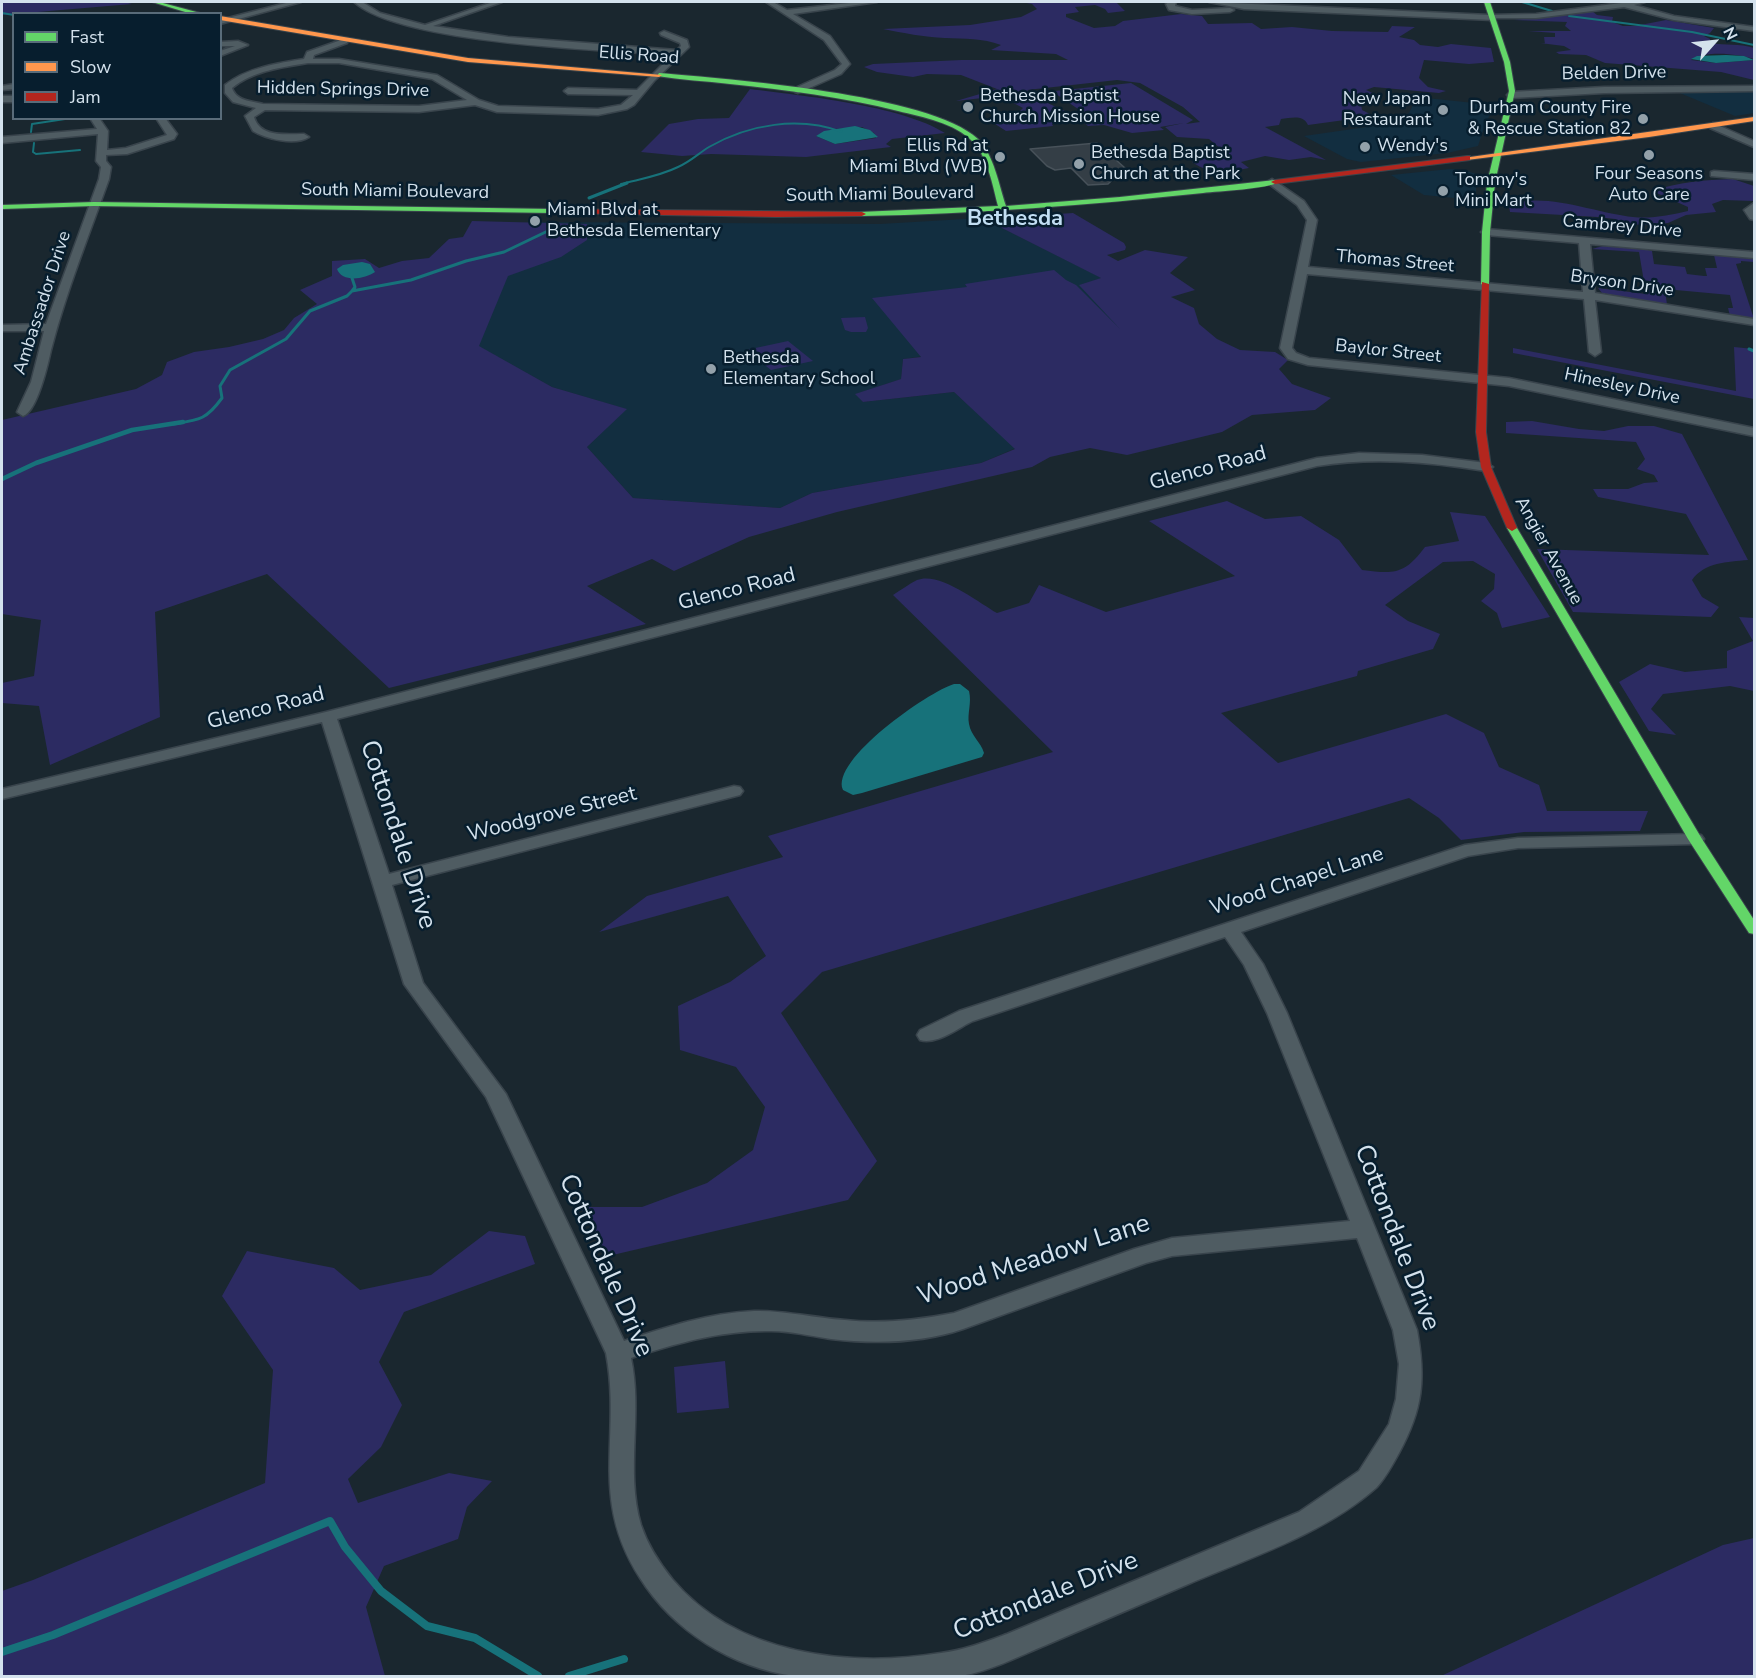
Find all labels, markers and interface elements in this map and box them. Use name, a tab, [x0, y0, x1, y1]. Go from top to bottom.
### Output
legend	[12, 12, 222, 120]
north arrow	[1684, 12, 1744, 72]
text: N	[1718, 24, 1743, 44]
text: Fast	[70, 25, 104, 49]
street label: Ellis Road	[598, 42, 680, 70]
text: Slow	[70, 55, 111, 79]
street label: Belden Drive	[1562, 62, 1666, 86]
street label: Hidden Springs Drive	[257, 78, 429, 102]
text: Jam	[70, 85, 101, 109]
place label: Bethesda Baptist Church Mission House	[980, 86, 1160, 128]
place label: New Japan Restaurant	[1343, 89, 1431, 132]
place label: Durham County Fire & Rescue Station 82	[1467, 98, 1631, 140]
marker: Bethesda Baptist Church Mission House	[961, 100, 975, 114]
marker: New Japan Restaurant	[1436, 103, 1450, 117]
marker: Durham County Fire & Rescue Station 82	[1636, 112, 1650, 126]
place label: Ellis Rd at Miami Blvd (WB)	[849, 136, 988, 178]
place label: Wendy's	[1377, 136, 1448, 158]
marker: Wendy's	[1358, 140, 1372, 154]
place label: Bethesda Baptist Church at the Park	[1091, 143, 1240, 186]
marker: Four Seasons Auto Care	[1642, 148, 1656, 162]
marker: Ellis Rd at Miami Blvd (WB)	[993, 150, 1007, 164]
marker: Bethesda Baptist Church at the Park	[1072, 157, 1086, 171]
place label: Four Seasons Auto Care	[1595, 164, 1703, 207]
place label: Tommy's Mini Mart	[1455, 170, 1532, 213]
street label: South Miami Boulevard	[301, 180, 489, 204]
street label: South Miami Boulevard	[786, 183, 974, 207]
marker: Tommy's Mini Mart	[1436, 184, 1450, 198]
place label: Miami Blvd at Bethesda Elementary	[547, 200, 721, 242]
district label: Bethesda	[967, 207, 1063, 233]
street label: Cambrey Drive	[1561, 211, 1683, 243]
marker: Miami Blvd at Bethesda Elementary	[528, 214, 542, 228]
street label: Ambassador Drive	[10, 228, 76, 378]
street label: Thomas Street	[1335, 246, 1455, 278]
street label: Bryson Drive	[1569, 266, 1675, 302]
street label: Baylor Street	[1334, 336, 1442, 368]
place label: Bethesda Elementary School	[723, 348, 875, 391]
marker: Bethesda Elementary School	[704, 362, 718, 376]
street label: Hinesley Drive	[1562, 364, 1682, 410]
street label: Glenco Road	[1147, 441, 1269, 497]
street label: Angier Avenue	[1509, 493, 1587, 609]
street label: Glenco Road	[676, 563, 798, 617]
street label: Glenco Road	[205, 682, 327, 736]
street label: Cottondale Drive	[352, 737, 442, 933]
street label: Woodgrove Street	[465, 782, 639, 848]
street label: Wood Chapel Lane	[1207, 842, 1387, 922]
street label: Cottondale Drive	[1346, 1141, 1446, 1335]
street label: Cottondale Drive	[551, 1170, 659, 1362]
street label: Wood Meadow Lane	[914, 1209, 1154, 1313]
street label: Cottondale Drive	[949, 1546, 1143, 1648]

